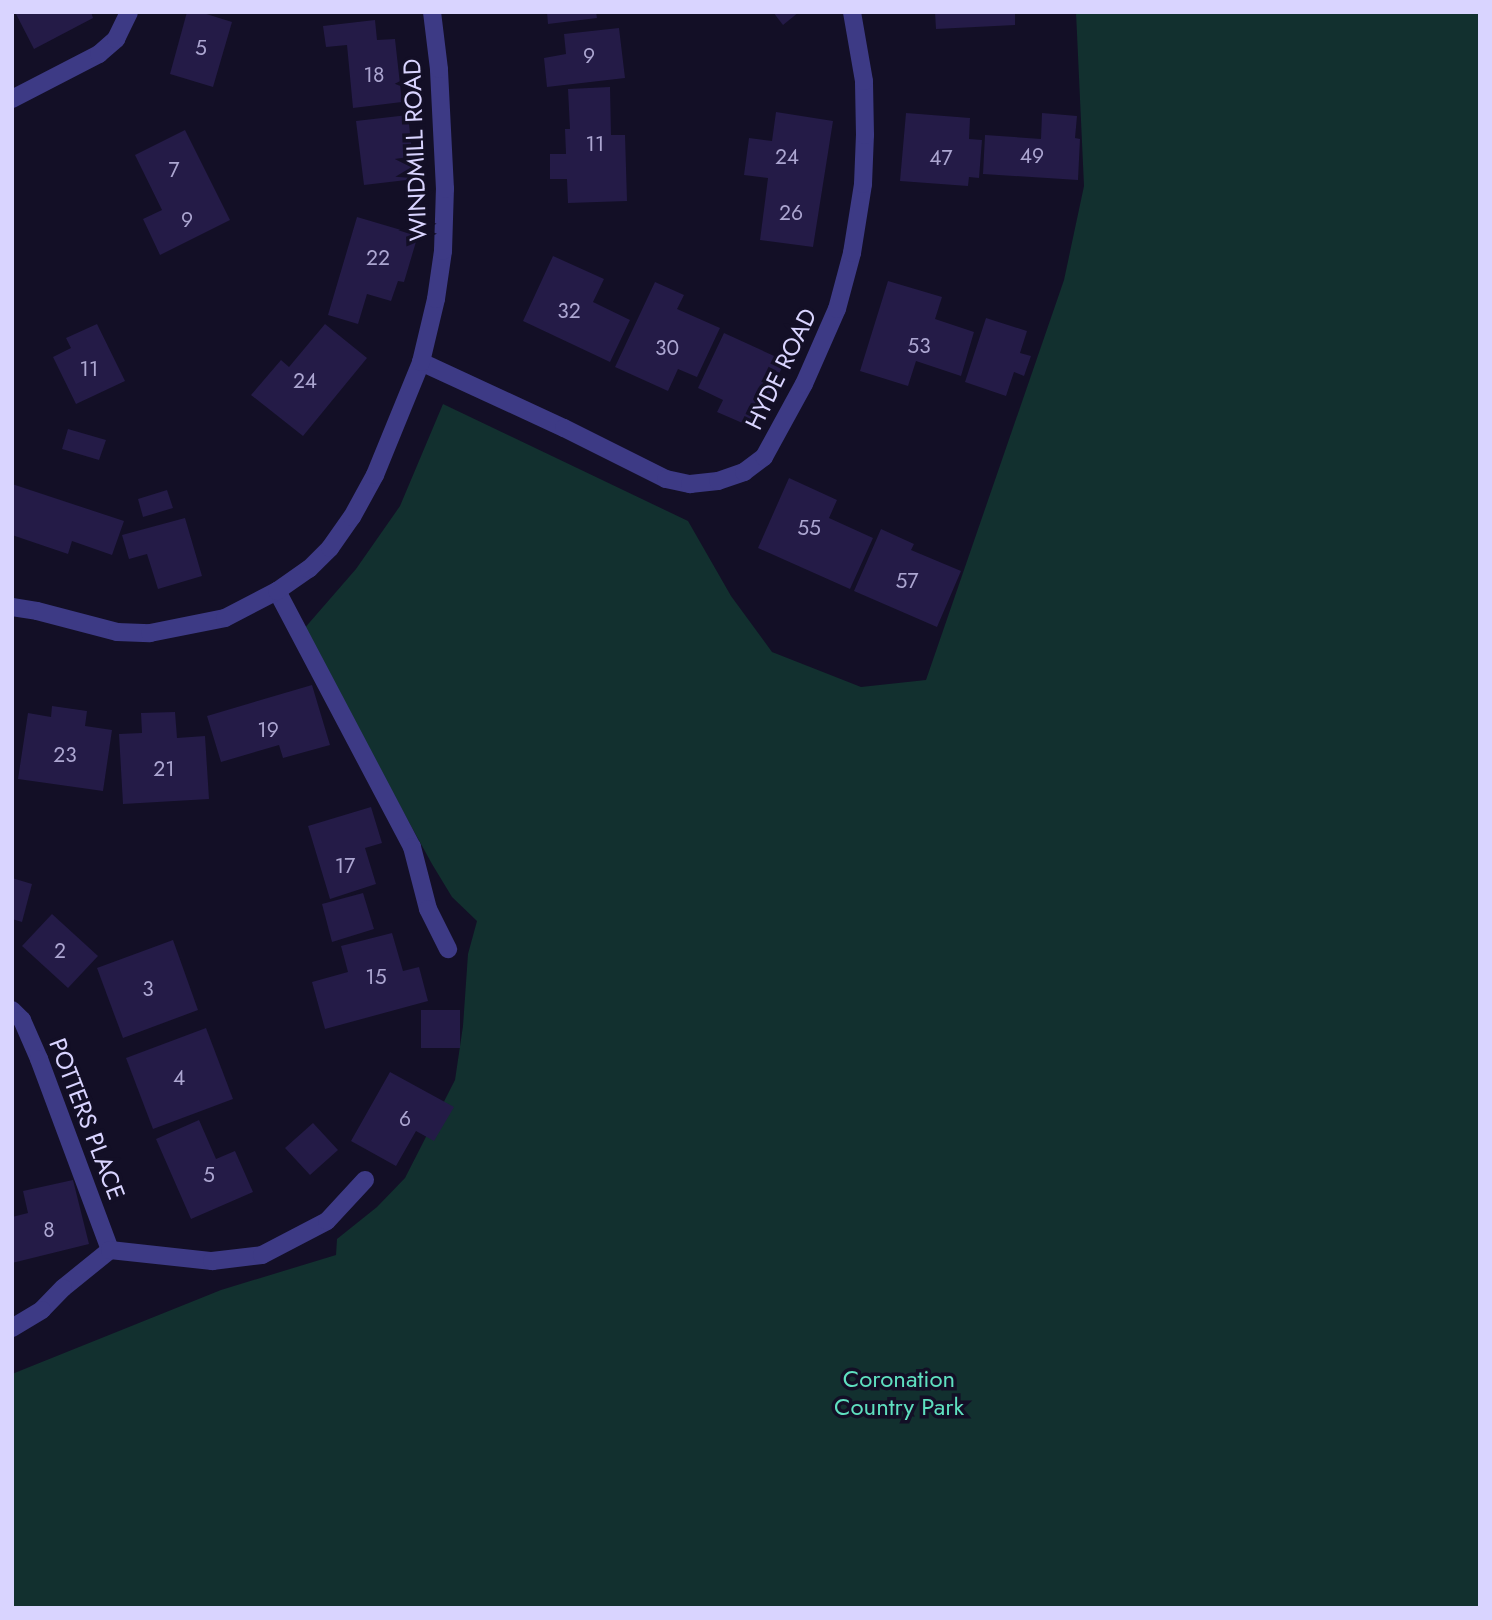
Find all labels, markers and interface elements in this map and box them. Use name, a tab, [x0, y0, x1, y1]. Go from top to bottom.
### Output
house number: 5	[195, 35, 207, 61]
house number: 9	[583, 43, 595, 69]
street label: WINDMILL ROAD	[397, 58, 433, 242]
house number: 18	[364, 62, 384, 88]
house number: 11	[586, 131, 604, 157]
house number: 49	[1020, 143, 1044, 169]
house number: 24	[775, 144, 799, 170]
house number: 47	[929, 145, 953, 171]
house number: 7	[168, 157, 180, 183]
house number: 26	[779, 200, 803, 226]
house number: 9	[181, 207, 193, 233]
house number: 22	[366, 245, 390, 271]
house number: 32	[557, 298, 581, 324]
street label: HYDE ROAD	[739, 304, 823, 434]
house number: 53	[907, 333, 931, 359]
house number: 30	[655, 335, 679, 361]
house number: 11	[80, 356, 98, 382]
house number: 24	[293, 368, 317, 394]
house number: 55	[797, 515, 821, 541]
house number: 57	[896, 568, 918, 594]
house number: 19	[257, 717, 279, 743]
house number: 23	[53, 742, 77, 768]
house number: 21	[153, 756, 175, 782]
house number: 17	[335, 853, 355, 879]
house number: 2	[54, 938, 66, 964]
house number: 15	[365, 964, 387, 990]
house number: 3	[142, 976, 154, 1002]
street label: POTTERS PLACE	[43, 1034, 131, 1204]
house number: 4	[173, 1065, 185, 1091]
house number: 6	[399, 1106, 411, 1132]
house number: 5	[203, 1162, 215, 1188]
house number: 8	[43, 1217, 55, 1243]
park label: Coronation Country Park	[834, 1365, 964, 1421]

